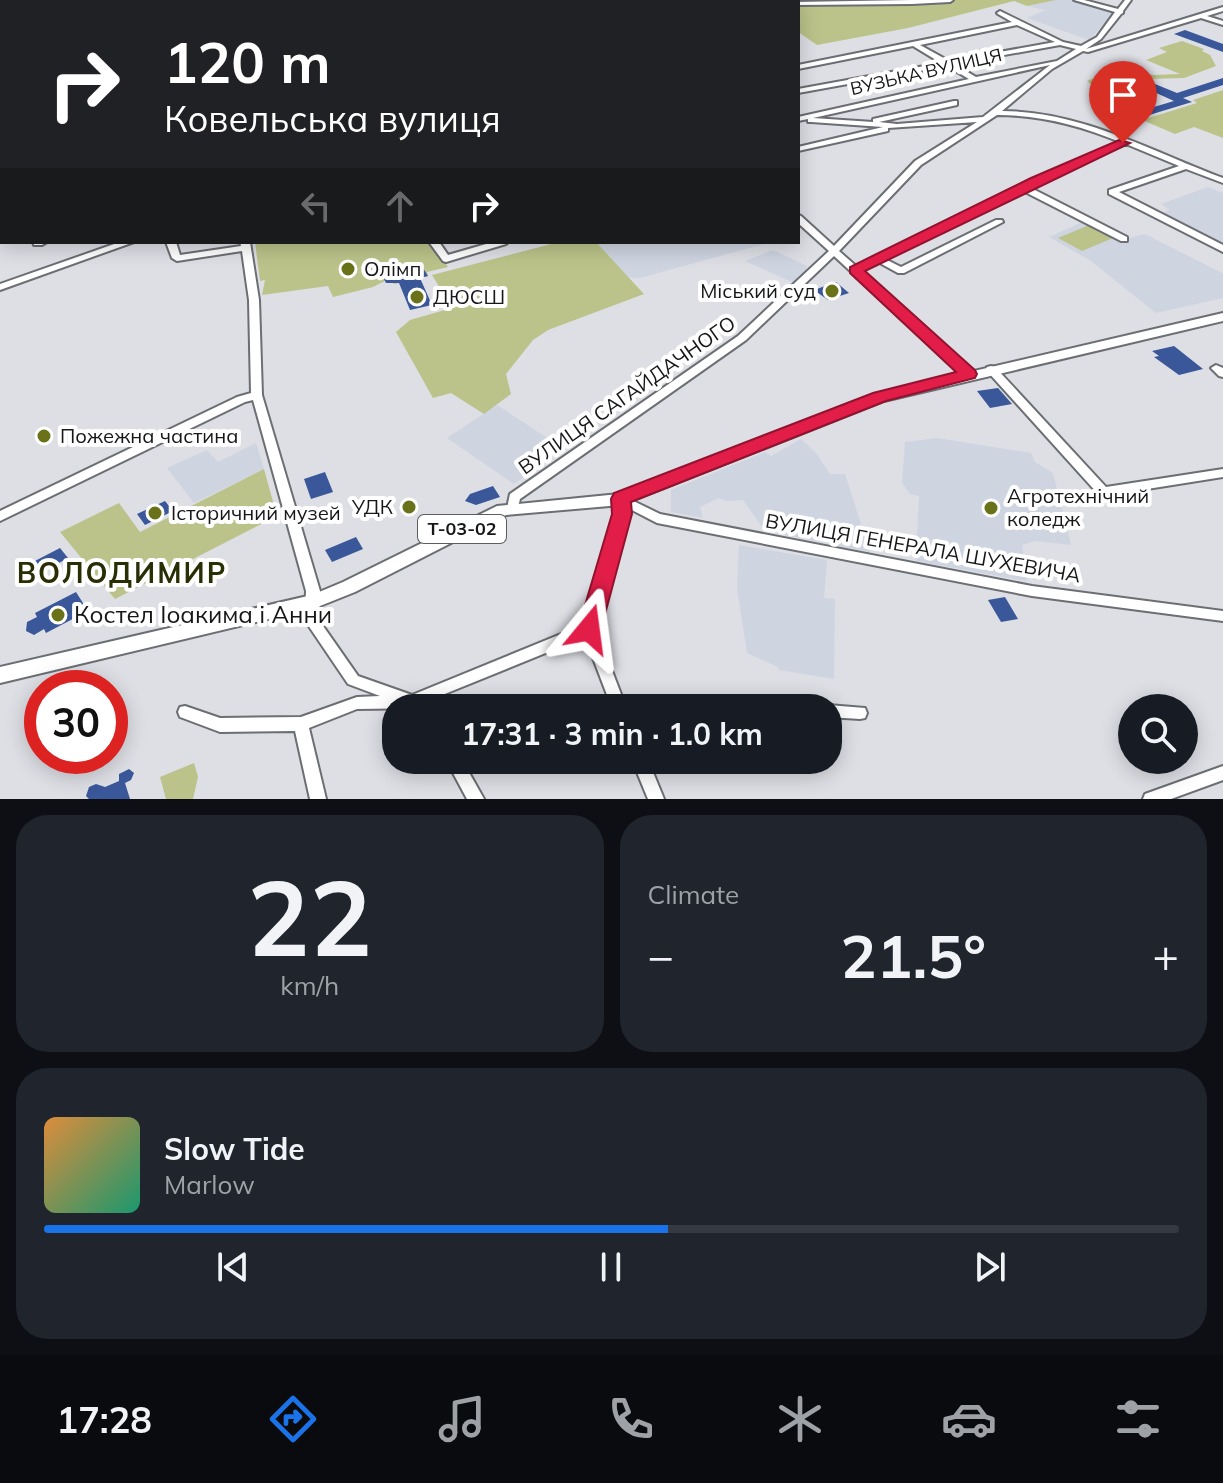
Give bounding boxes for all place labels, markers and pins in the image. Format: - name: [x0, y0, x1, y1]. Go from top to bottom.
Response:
- pin: [1089, 61, 1157, 143]
- place label: Олімп: [364, 256, 421, 281]
- marker: Олімп: [339, 260, 357, 278]
- place label: Міський суд: [700, 278, 816, 303]
- marker: Міський суд: [823, 282, 841, 300]
- place label: ДЮСШ: [433, 284, 505, 309]
- marker: ДЮСШ: [408, 288, 426, 306]
- place label: Пожежна частина: [60, 423, 238, 448]
- marker: Пожежна частина: [35, 427, 53, 445]
- place label: Агротехнічний коледж: [1007, 483, 1149, 531]
- place label: УДК: [351, 494, 393, 519]
- marker: УДК: [400, 498, 418, 516]
- marker: Агротехнічний коледж: [982, 499, 1000, 517]
- place label: Історичний музей: [171, 500, 341, 525]
- marker: Історичний музей: [146, 504, 164, 522]
- place label: Костел Іоакима і Анни: [74, 599, 332, 629]
- marker: Костел Іоакима і Анни: [49, 606, 67, 624]

